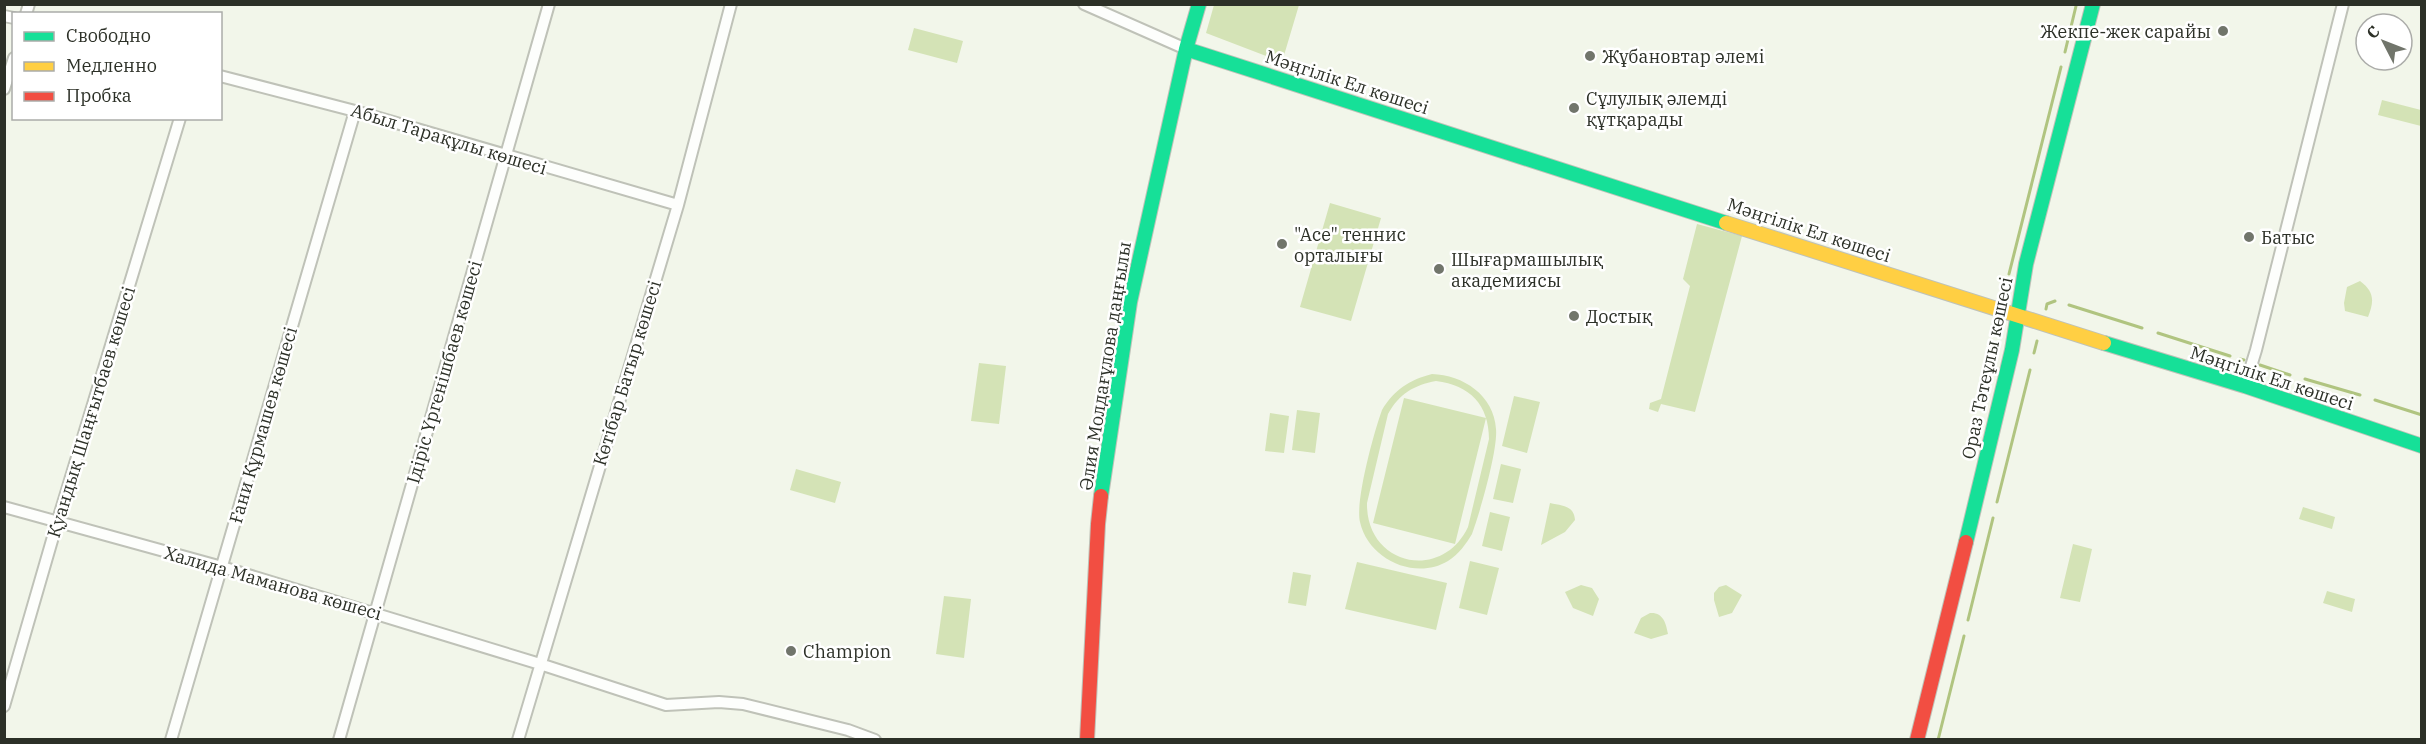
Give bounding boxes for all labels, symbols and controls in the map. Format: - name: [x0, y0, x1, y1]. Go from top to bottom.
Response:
- legend: [12, 12, 222, 120]
- north arrow: [2354, 12, 2414, 72]
- place label: Жекпе-жек сарайы: [2040, 20, 2211, 43]
- text: С: [2362, 21, 2384, 43]
- text: Свободно: [66, 24, 151, 47]
- marker: Жекпе-жек сарайы: [2216, 24, 2230, 38]
- street label: Мәңгілік Ел көшесі: [1262, 45, 1432, 119]
- place label: Жұбановтар әлемі: [1602, 45, 1765, 68]
- marker: Жұбановтар әлемі: [1583, 49, 1597, 63]
- text: Медленно: [66, 54, 157, 77]
- text: Пробка: [66, 84, 132, 107]
- place label: Сұлулық әлемді құтқарады: [1586, 87, 1728, 131]
- street label: Абыл Тарақұлы көшесі: [348, 98, 550, 180]
- marker: Сұлулық әлемді құтқарады: [1567, 101, 1581, 115]
- street label: Мәңгілік Ел көшесі: [1724, 193, 1894, 267]
- place label: "Ace" теннис орталығы: [1294, 223, 1406, 267]
- place label: Батыс: [2261, 226, 2315, 249]
- marker: Батыс: [2242, 230, 2256, 244]
- marker: "Ace" теннис орталығы: [1275, 237, 1289, 251]
- street label: Әлия Молдағұлова даңғылы: [1074, 240, 1136, 492]
- place label: Шығармашылық академиясы: [1451, 248, 1603, 292]
- street label: Ідіріс Үргенішбаев көшесі: [401, 258, 487, 486]
- marker: Шығармашылық академиясы: [1432, 262, 1446, 276]
- street label: Ораз Тәтеұлы көшесі: [1956, 274, 2018, 461]
- street label: Көтібар Батыр көшесі: [588, 277, 666, 469]
- street label: Қуандық Шаңғытбаев көшесі: [42, 283, 140, 540]
- place label: Достық: [1586, 305, 1653, 328]
- marker: Достық: [1567, 309, 1581, 323]
- street label: Ғани Құрмашев көшесі: [224, 324, 302, 526]
- street label: Мәңгілік Ел көшесі: [2187, 341, 2357, 415]
- street label: Халида Маманова көшесі: [162, 541, 385, 625]
- place label: Champion: [803, 640, 891, 663]
- marker: Champion: [784, 644, 798, 658]

